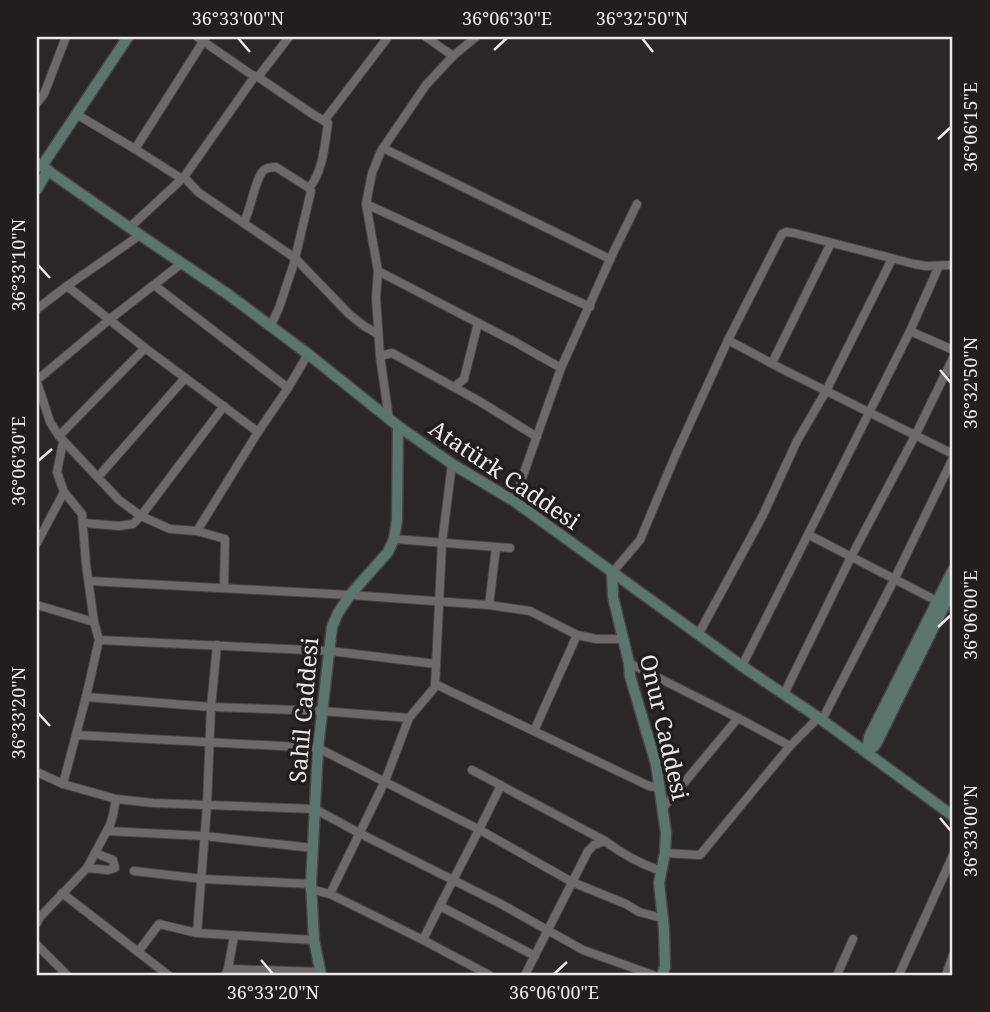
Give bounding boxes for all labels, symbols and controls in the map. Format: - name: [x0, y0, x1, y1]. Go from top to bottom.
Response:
- text: 36°33'00"N: [192, 6, 285, 30]
- text: 36°06'30"E: [462, 6, 552, 30]
- text: 36°32'50"N: [596, 6, 689, 30]
- text: 36°06'15"E: [958, 82, 982, 172]
- text: 36°33'10"N: [6, 218, 30, 311]
- text: 36°32'50"N: [958, 336, 982, 429]
- street label: Atatürk Caddesi: [423, 412, 587, 537]
- text: 36°06'30"E: [6, 416, 30, 506]
- text: 36°06'00"E: [958, 570, 982, 660]
- street label: Sahil Caddesi: [281, 635, 325, 784]
- street label: Onur Caddesi: [633, 651, 697, 804]
- text: 36°33'20"N: [6, 666, 30, 759]
- text: 36°33'00"N: [958, 784, 982, 877]
- text: 36°33'20"N: [227, 980, 320, 1004]
- text: 36°06'00"E: [509, 980, 599, 1004]

